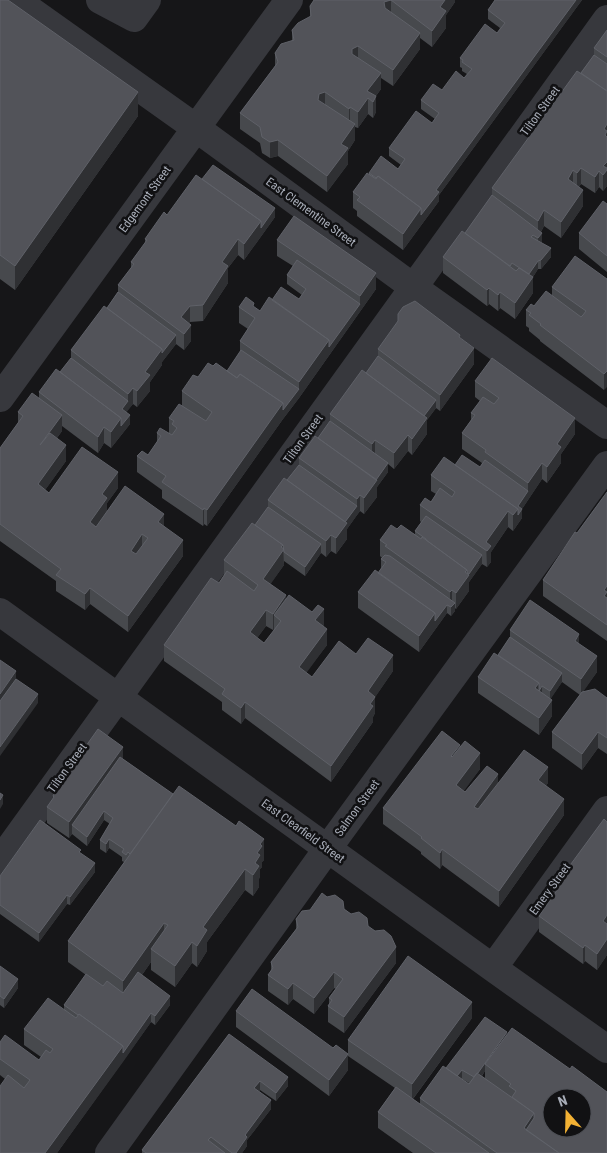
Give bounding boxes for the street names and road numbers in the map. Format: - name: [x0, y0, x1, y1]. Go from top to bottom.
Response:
- street label: Tilton Street: [517, 83, 563, 139]
- street label: Edgemont Street: [116, 163, 174, 235]
- street label: East Clementine Street: [263, 175, 359, 250]
- street label: Tilton Street: [280, 411, 326, 467]
- street label: Tilton Street: [44, 740, 90, 796]
- street label: Salmon Street: [332, 777, 382, 839]
- street label: East Clearfield Street: [259, 796, 348, 866]
- street label: Emery Street: [527, 860, 574, 917]

